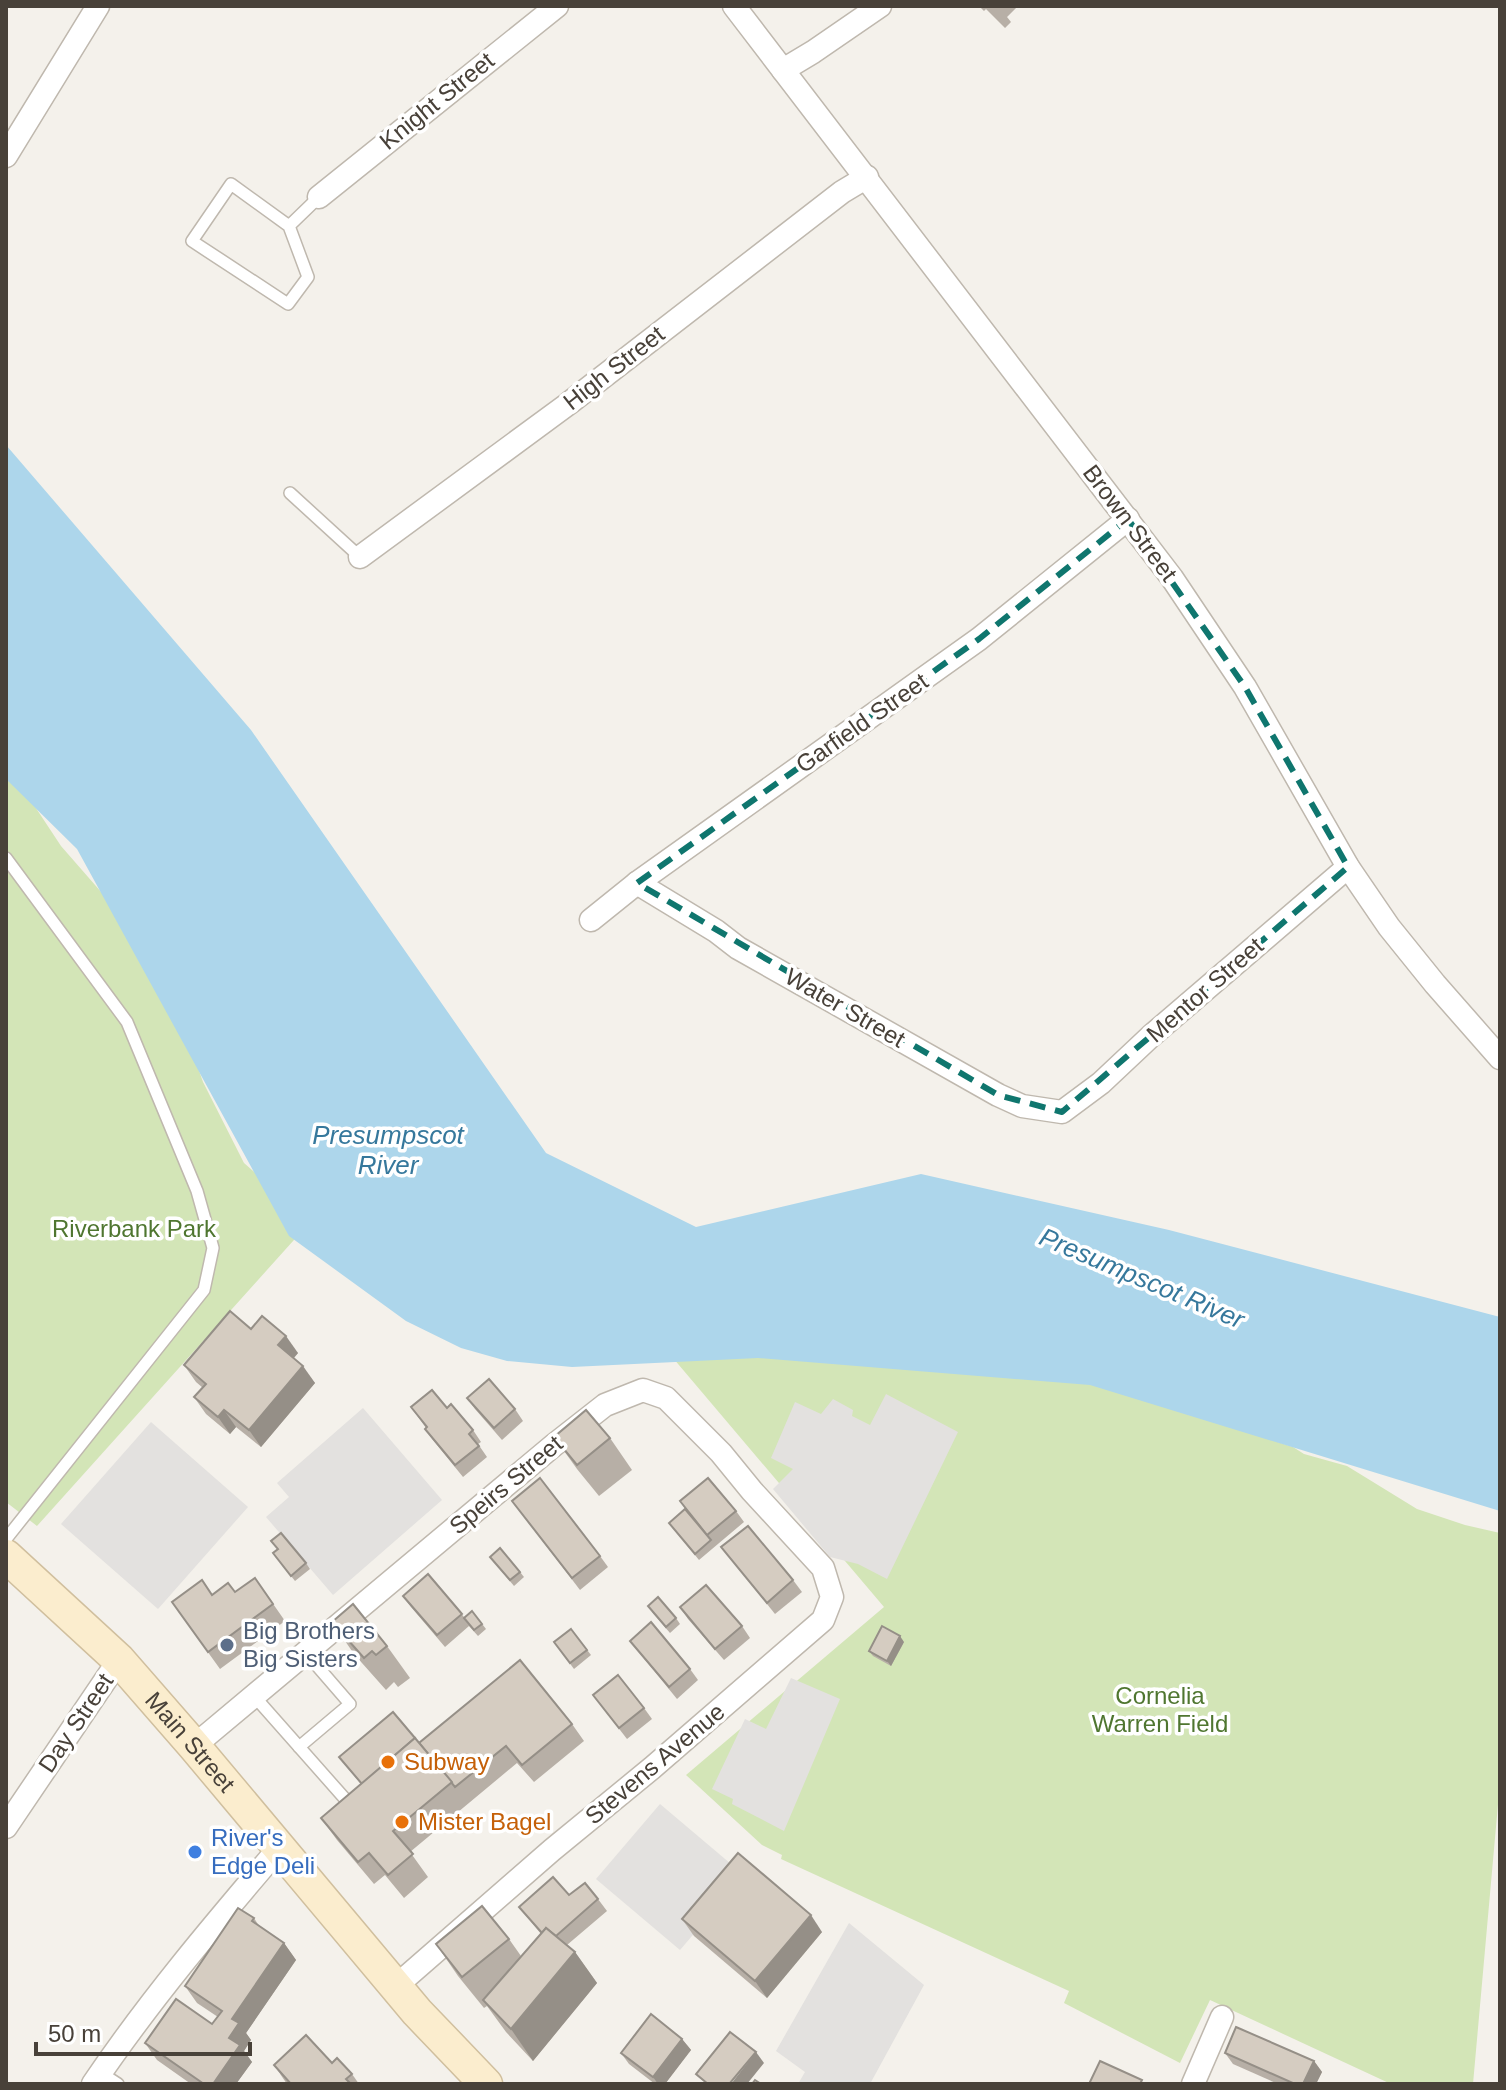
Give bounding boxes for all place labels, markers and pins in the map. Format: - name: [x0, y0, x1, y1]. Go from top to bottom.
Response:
- place label: Big Brothers Big Sisters: [243, 1617, 375, 1672]
- marker: Big Brothers Big Sisters: [218, 1636, 236, 1654]
- place label: Subway: [404, 1748, 489, 1775]
- marker: Subway: [379, 1753, 397, 1771]
- place label: Mister Bagel: [418, 1808, 551, 1835]
- marker: Mister Bagel: [393, 1813, 411, 1831]
- place label: River's Edge Deli: [211, 1824, 315, 1879]
- marker: River's Edge Deli: [186, 1843, 204, 1861]

